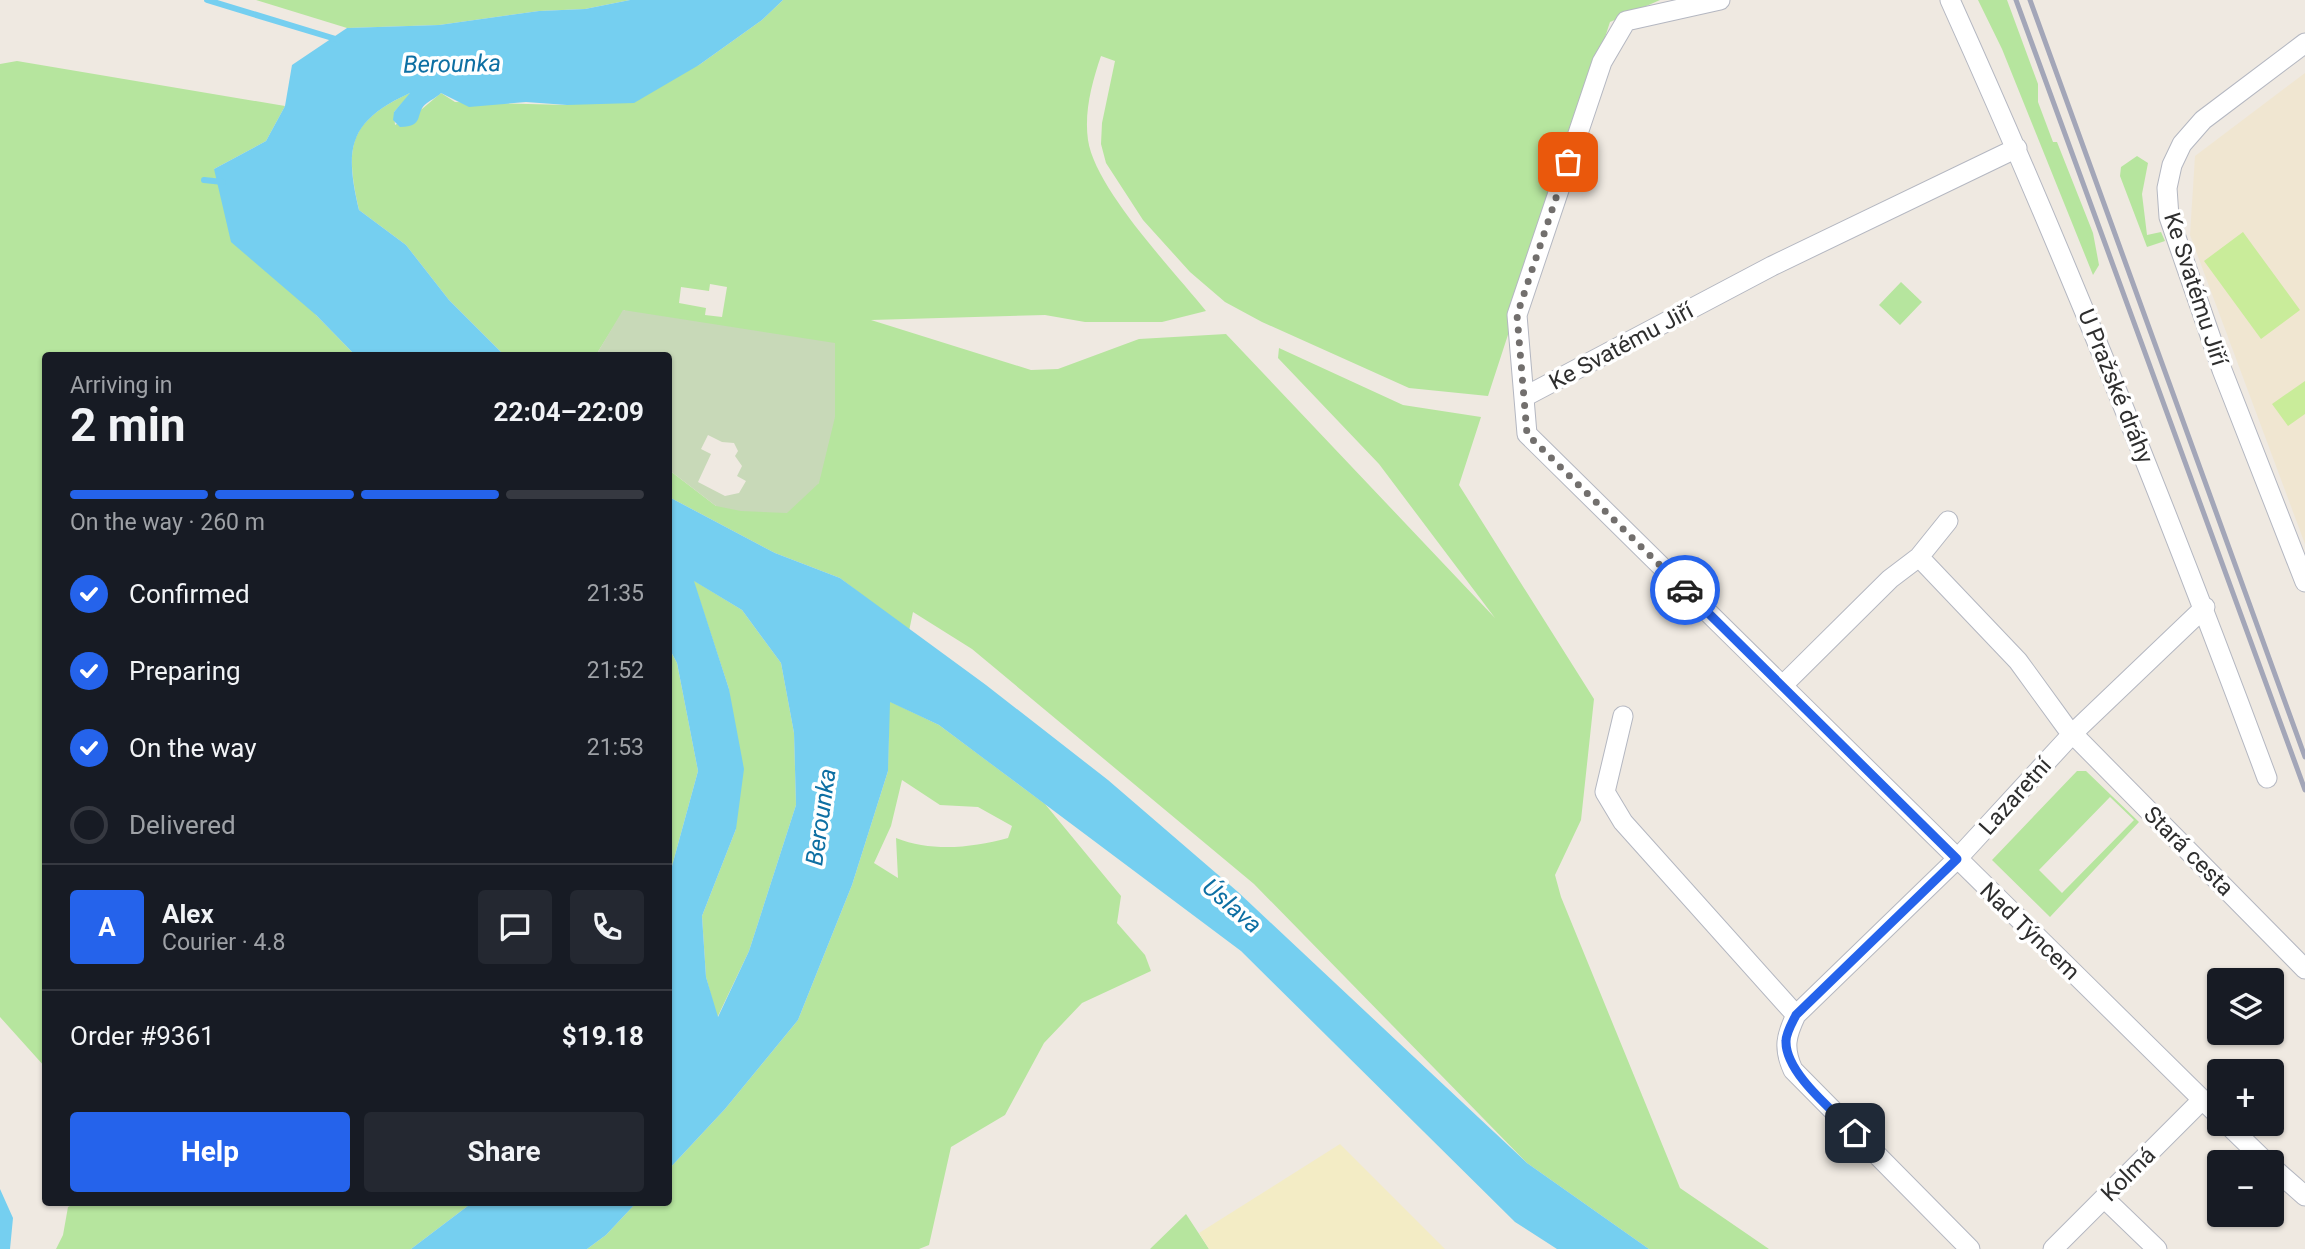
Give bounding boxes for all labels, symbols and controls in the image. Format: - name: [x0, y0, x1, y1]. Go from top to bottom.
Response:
- water label: Berounka: [403, 49, 501, 79]
- pin: [1538, 132, 1598, 192]
- icon: bag: [1549, 143, 1587, 181]
- street label: Ke Svatému Jiří: [2158, 209, 2233, 370]
- street label: Ke Svatému Jiří: [1545, 297, 1699, 396]
- street label: U Pražské dráhy: [2072, 305, 2159, 467]
- text: Arriving in: [70, 372, 173, 399]
- text: 22:04–22:09: [494, 397, 644, 427]
- text: 2 min: [70, 398, 186, 452]
- text: On the way · 260 m: [70, 509, 265, 536]
- courier: [1650, 555, 1720, 625]
- icon: car: [1666, 571, 1704, 609]
- icon: check: [70, 575, 108, 613]
- text: Confirmed: [129, 579, 250, 609]
- text: 21:35: [587, 580, 644, 607]
- icon: check: [70, 652, 108, 690]
- text: Preparing: [129, 656, 241, 686]
- text: 21:52: [587, 657, 644, 684]
- icon: check: [70, 729, 108, 767]
- text: On the way: [129, 733, 257, 763]
- text: 21:53: [587, 734, 644, 761]
- street label: Lazaretní: [1974, 751, 2058, 840]
- water label: Berounka: [800, 767, 842, 867]
- street label: Stará cesta: [2138, 801, 2239, 902]
- text: Delivered: [129, 810, 236, 840]
- water label: Úslava: [1197, 873, 1267, 939]
- street label: Nad Týncem: [1974, 877, 2085, 986]
- button: chat: [478, 890, 552, 964]
- button: phone: [570, 890, 644, 964]
- text: Alex: [162, 899, 214, 929]
- text: A: [98, 912, 116, 942]
- text: Courier · 4.8: [162, 929, 285, 956]
- map controls: [2207, 968, 2284, 1227]
- button: layers: [2207, 968, 2284, 1045]
- text: Order #9361: [70, 1021, 215, 1051]
- text: $19.18: [562, 1021, 644, 1051]
- button: +: [2207, 1059, 2284, 1136]
- pin: [1825, 1103, 1885, 1163]
- button: Help: [70, 1112, 350, 1192]
- button: Share: [364, 1112, 644, 1192]
- icon: home: [1836, 1114, 1874, 1152]
- street label: Kolmá: [2096, 1142, 2161, 1207]
- button: −: [2207, 1150, 2284, 1227]

